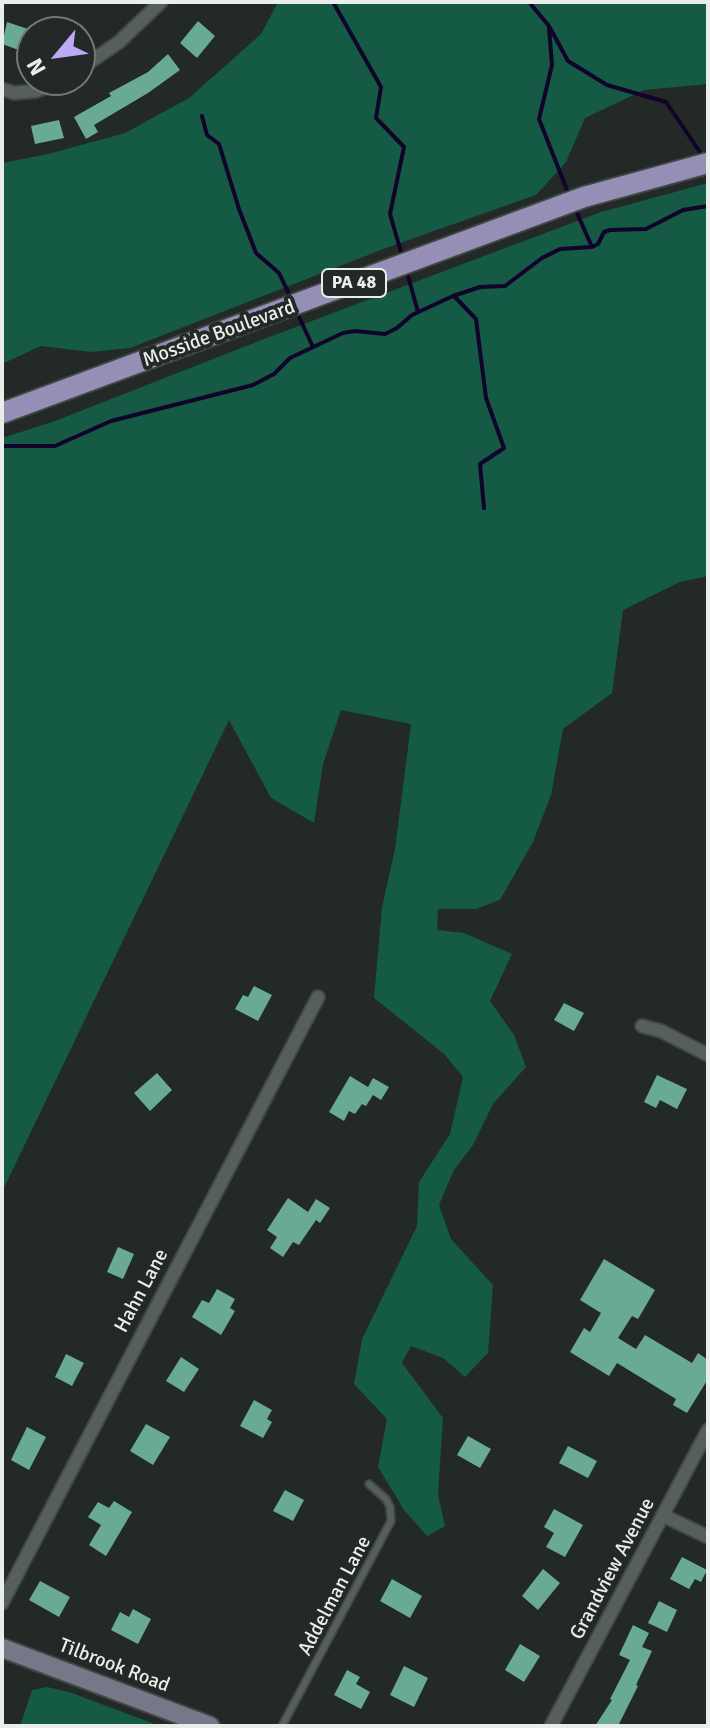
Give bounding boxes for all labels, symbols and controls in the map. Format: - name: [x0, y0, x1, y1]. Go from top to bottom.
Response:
- north arrow: [16, 16, 96, 96]
- text: N: [21, 54, 52, 80]
- road number: PA 48: [322, 269, 386, 297]
- street label: Mosside Boulevard: [140, 295, 298, 373]
- street label: Hahn Lane: [110, 1245, 174, 1337]
- street label: Grandview Avenue: [566, 1494, 660, 1644]
- street label: Addelman Lane: [293, 1532, 377, 1660]
- street label: Tilbrook Road: [55, 1634, 173, 1698]

